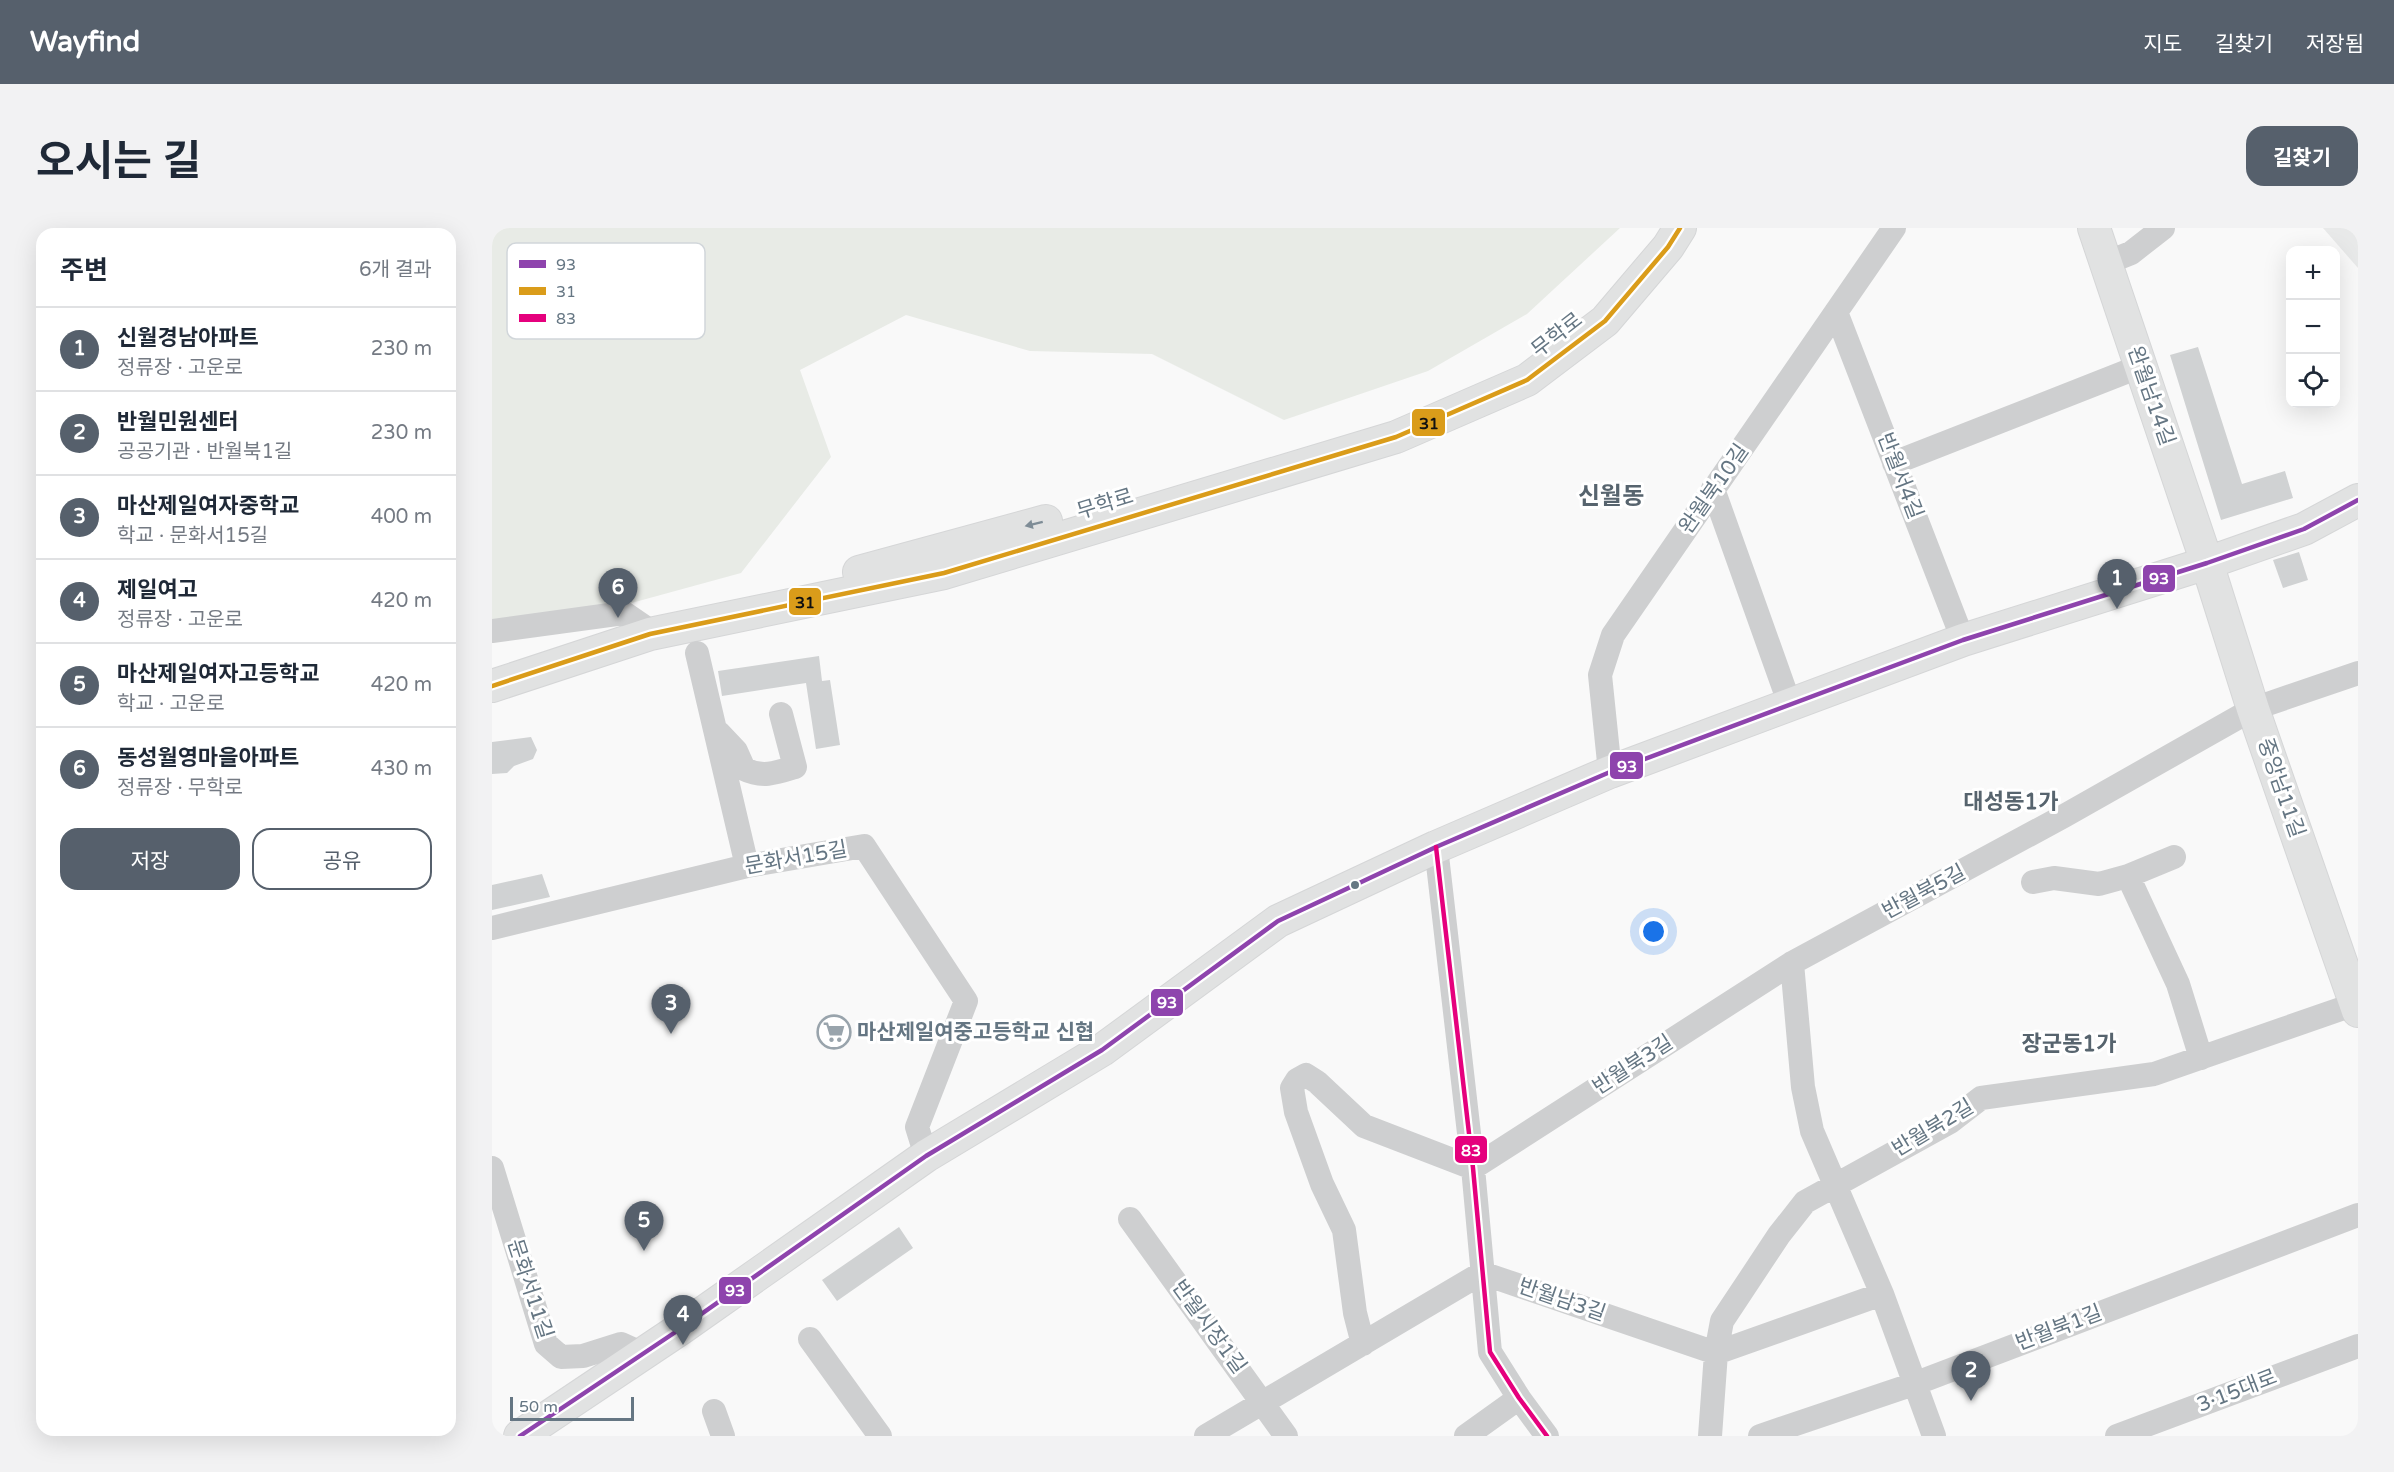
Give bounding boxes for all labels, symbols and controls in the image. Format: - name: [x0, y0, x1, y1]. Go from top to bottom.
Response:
- text: Wayfind: [30, 25, 140, 59]
- text: 지도: [2143, 32, 2182, 57]
- text: 길찾기: [2215, 32, 2273, 57]
- text: 저장됨: [2306, 32, 2364, 57]
- button: 길찾기: [2246, 126, 2358, 186]
- text: 오시는 길: [36, 136, 201, 187]
- legend: [507, 243, 705, 339]
- map controls: [2286, 246, 2340, 408]
- button: +: [2286, 246, 2340, 300]
- text: 주변: [60, 255, 108, 286]
- text: 93: [556, 255, 576, 275]
- text: 6개 결과: [359, 258, 432, 282]
- text: 31: [556, 282, 576, 302]
- button: −: [2286, 300, 2340, 354]
- street label: 무학로: [1526, 307, 1588, 363]
- text: 83: [556, 309, 576, 329]
- text: 신월경남아파트: [117, 325, 259, 351]
- text: 1: [73, 337, 86, 361]
- text: 230 m: [371, 337, 432, 361]
- street label: 완월남14길: [2122, 343, 2180, 449]
- button: locate: [2286, 354, 2340, 408]
- text: 정류장 · 고운로: [117, 356, 243, 380]
- line badge: 31: [1411, 408, 1446, 437]
- text: 반월민원센터: [117, 409, 238, 435]
- text: 31: [1419, 414, 1439, 434]
- text: 2: [73, 421, 86, 445]
- text: 230 m: [371, 421, 432, 445]
- street label: 반월서4길: [1872, 429, 1928, 523]
- street label: 완월북10길: [1674, 439, 1754, 539]
- text: 공공기관 · 반월북1길: [117, 440, 292, 464]
- district label: 신월동: [1578, 482, 1644, 511]
- street label: 무학로: [1074, 484, 1136, 524]
- text: 마산제일여자중학교: [117, 493, 299, 519]
- text: 3: [73, 505, 86, 529]
- text: 400 m: [371, 505, 432, 529]
- one-way arrow: [1024, 520, 1043, 530]
- text: 학교 · 문화서15길: [117, 524, 268, 548]
- pin: 1: [2098, 560, 2136, 609]
- line badge: 93: [2142, 564, 2176, 593]
- pin: 6: [598, 568, 638, 618]
- text: 93: [2149, 569, 2169, 589]
- text: 제일여고: [117, 577, 198, 603]
- line badge: 31: [788, 587, 822, 616]
- text: 4: [73, 589, 86, 613]
- text: 420 m: [371, 589, 432, 613]
- text: 31: [795, 593, 815, 613]
- text: 정류장 · 고운로: [117, 608, 243, 632]
- text: 마산제일여자고등학교: [117, 661, 319, 687]
- text: 5: [73, 673, 86, 697]
- text: 420 m: [371, 673, 432, 697]
- text: 학교 · 고운로: [117, 692, 225, 716]
- street label: 중앙남11길: [2252, 735, 2310, 841]
- text: 동성월영마을아파트: [117, 745, 299, 771]
- line badge: 93: [1609, 751, 1644, 780]
- text: 6: [73, 757, 86, 781]
- text: 430 m: [371, 757, 432, 781]
- text: 93: [1617, 757, 1637, 777]
- text: 정류장 · 무학로: [117, 776, 243, 800]
- district label: 대성동1가: [1964, 789, 2058, 815]
- button: 저장: [60, 828, 240, 890]
- button: 공유: [252, 828, 432, 890]
- street label: 문화서15길: [743, 837, 849, 879]
- street label: 반월북5길: [1878, 860, 1970, 924]
- unlabelled marker: [1349, 879, 1361, 891]
- your location: [1639, 917, 1668, 946]
- pin: 3: [652, 984, 690, 1034]
- line badge: 93: [1150, 988, 1184, 1017]
- text: 93: [1157, 993, 1177, 1013]
- supermarket icon: 마산제일여중고등학교 신협: [816, 1014, 852, 1050]
- place label: 마산제일여중고등학교 신협: [857, 1020, 1094, 1045]
- street label: 반월북3길: [1588, 1030, 1678, 1100]
- district label: 장군동1가: [2022, 1031, 2116, 1057]
- street label: 반월북2길: [1888, 1094, 1978, 1162]
- line badge: 83: [1454, 1135, 1488, 1164]
- text: 83: [1461, 1141, 1481, 1161]
- pin: 5: [624, 1202, 664, 1251]
- street label: 문화서11길: [502, 1236, 558, 1342]
- street label: 반월남3길: [1515, 1273, 1609, 1327]
- street label: 반월시장1길: [1167, 1275, 1251, 1379]
- line badge: 93: [718, 1276, 752, 1305]
- text: 93: [725, 1281, 745, 1301]
- pin: 4: [664, 1296, 702, 1345]
- street label: 반월북1길: [2012, 1300, 2106, 1356]
- pin: 2: [1952, 1352, 1990, 1401]
- street label: 3·15대로: [2193, 1364, 2281, 1418]
- scale bar: [510, 1394, 634, 1422]
- text: 50 m: [519, 1397, 558, 1417]

